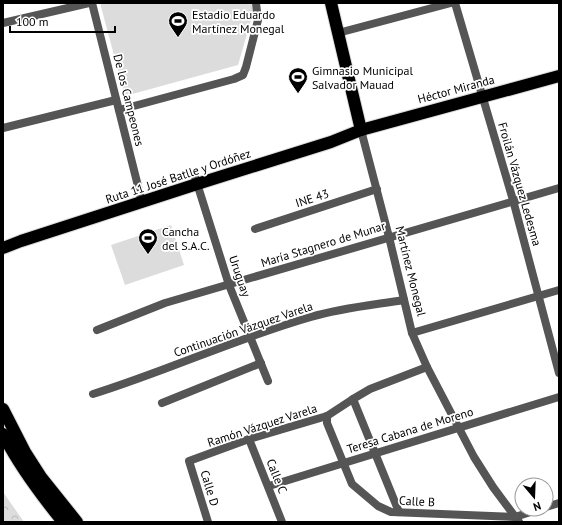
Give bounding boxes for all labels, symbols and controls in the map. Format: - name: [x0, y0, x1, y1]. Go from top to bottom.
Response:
- place label: Estadio Eduardo Martínez Monegal: [192, 7, 285, 36]
- scale bar: [10, 8, 115, 34]
- sports icon: Estadio Eduardo Martínez Monegal: [167, 10, 189, 38]
- text: 100 m: [16, 14, 49, 29]
- street label: De los Campeones: [110, 52, 148, 148]
- place label: Gimnasio Municipal Salvador Mauad: [312, 63, 414, 92]
- sports icon: Gimnasio Municipal Salvador Mauad: [287, 66, 309, 94]
- street label: Héctor Miranda: [416, 72, 496, 106]
- street label: Froilán Vázquez Ledesma: [495, 120, 545, 248]
- street label: Ruta 11 José Batlle y Ordóñez: [103, 145, 253, 207]
- street label: INE 43: [293, 186, 331, 210]
- street label: María Stagnero de Munar: [259, 218, 387, 270]
- place label: Cancha del S.A.C.: [162, 224, 210, 253]
- street label: Martínez Monegal: [393, 224, 430, 318]
- sports icon: Cancha del S.A.C.: [137, 227, 159, 255]
- street label: Uruguay: [226, 253, 254, 299]
- street label: Continuación Vázquez Varela: [171, 298, 315, 360]
- street label: Ramón Vázquez Varela: [205, 400, 319, 450]
- street label: Teresa Cabana de Moreno: [345, 404, 475, 456]
- street label: Calle C: [263, 457, 291, 496]
- street label: Calle D: [197, 468, 223, 508]
- north arrow: [514, 477, 554, 517]
- street label: Calle B: [399, 493, 435, 509]
- text: N: [532, 499, 543, 514]

